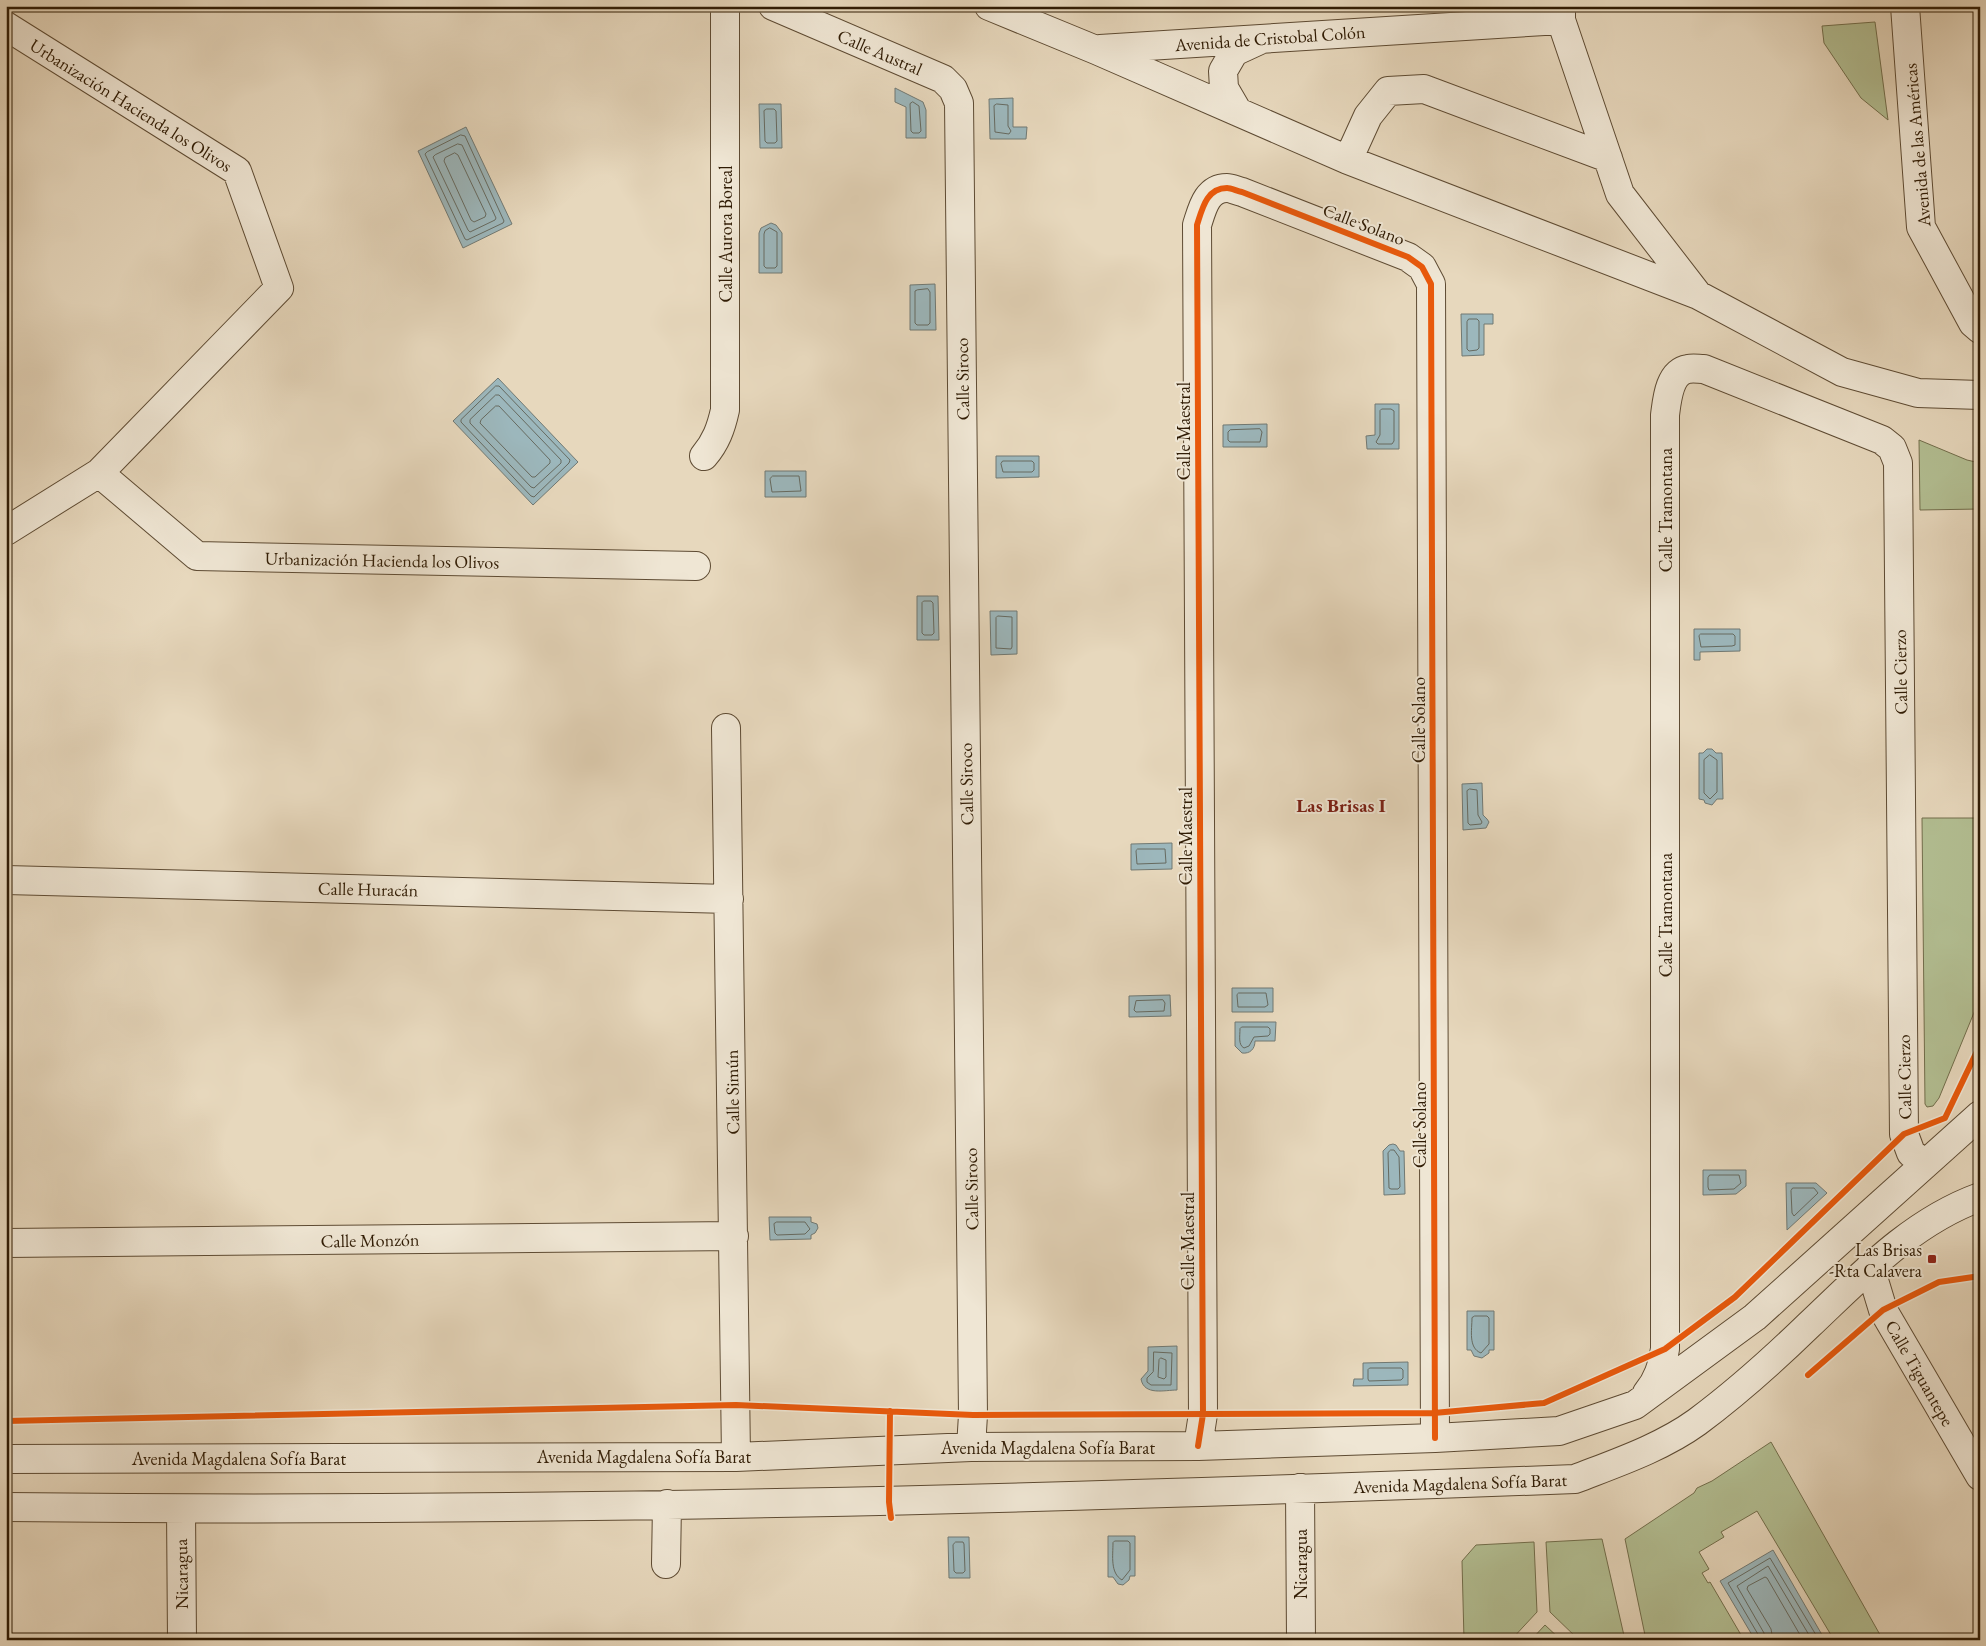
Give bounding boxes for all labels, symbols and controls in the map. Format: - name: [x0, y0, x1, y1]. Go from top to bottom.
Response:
- street label: Avenida de Cristobal Colón: [1173, 20, 1367, 56]
- street label: Calle Austral: [834, 24, 926, 80]
- street label: Urbanización Hacienda los Olivos: [26, 33, 237, 177]
- street label: Avenida de las Américas: [1898, 62, 1936, 229]
- street label: Calle Aurora Boreal: [714, 166, 737, 302]
- street label: Calle Solano: [1320, 198, 1408, 250]
- street label: Calle Siroco: [950, 337, 974, 421]
- street label: Calle Maestral: [1172, 382, 1195, 480]
- street label: Calle Tramontana: [1654, 447, 1677, 572]
- street label: Urbanización Hacienda los Olivos: [265, 546, 499, 574]
- street label: Calle Cierzo: [1888, 629, 1912, 715]
- street label: Calle Solano: [1407, 677, 1430, 763]
- street label: Calle Siroco: [954, 742, 978, 826]
- street label: Calle Maestral: [1174, 787, 1197, 885]
- district label: Las Brisas I: [1296, 793, 1386, 818]
- street label: Calle Tramontana: [1654, 852, 1677, 977]
- street label: Calle Huracán: [318, 877, 419, 901]
- street label: Calle Cierzo: [1892, 1034, 1916, 1120]
- street label: Calle Simún: [720, 1049, 744, 1135]
- street label: Calle Solano: [1408, 1082, 1431, 1168]
- street label: Calle Siroco: [959, 1147, 983, 1231]
- street label: Calle Maestral: [1176, 1192, 1199, 1290]
- street label: Calle Monzón: [320, 1228, 420, 1252]
- place label: Las Brisas -Rta Calavera: [1829, 1238, 1923, 1282]
- marker: Las Brisas -Rta Calavera: [1926, 1253, 1938, 1265]
- street label: Calle Tiguantepe: [1880, 1316, 1960, 1430]
- street label: Avenida Magdalena Sofía Barat: [940, 1436, 1155, 1459]
- street label: Avenida Magdalena Sofía Barat: [536, 1445, 751, 1468]
- street label: Avenida Magdalena Sofía Barat: [131, 1447, 346, 1470]
- street label: Avenida Magdalena Sofía Barat: [1352, 1468, 1568, 1498]
- street label: Nicaragua: [1289, 1528, 1312, 1599]
- street label: Nicaragua: [169, 1538, 193, 1610]

